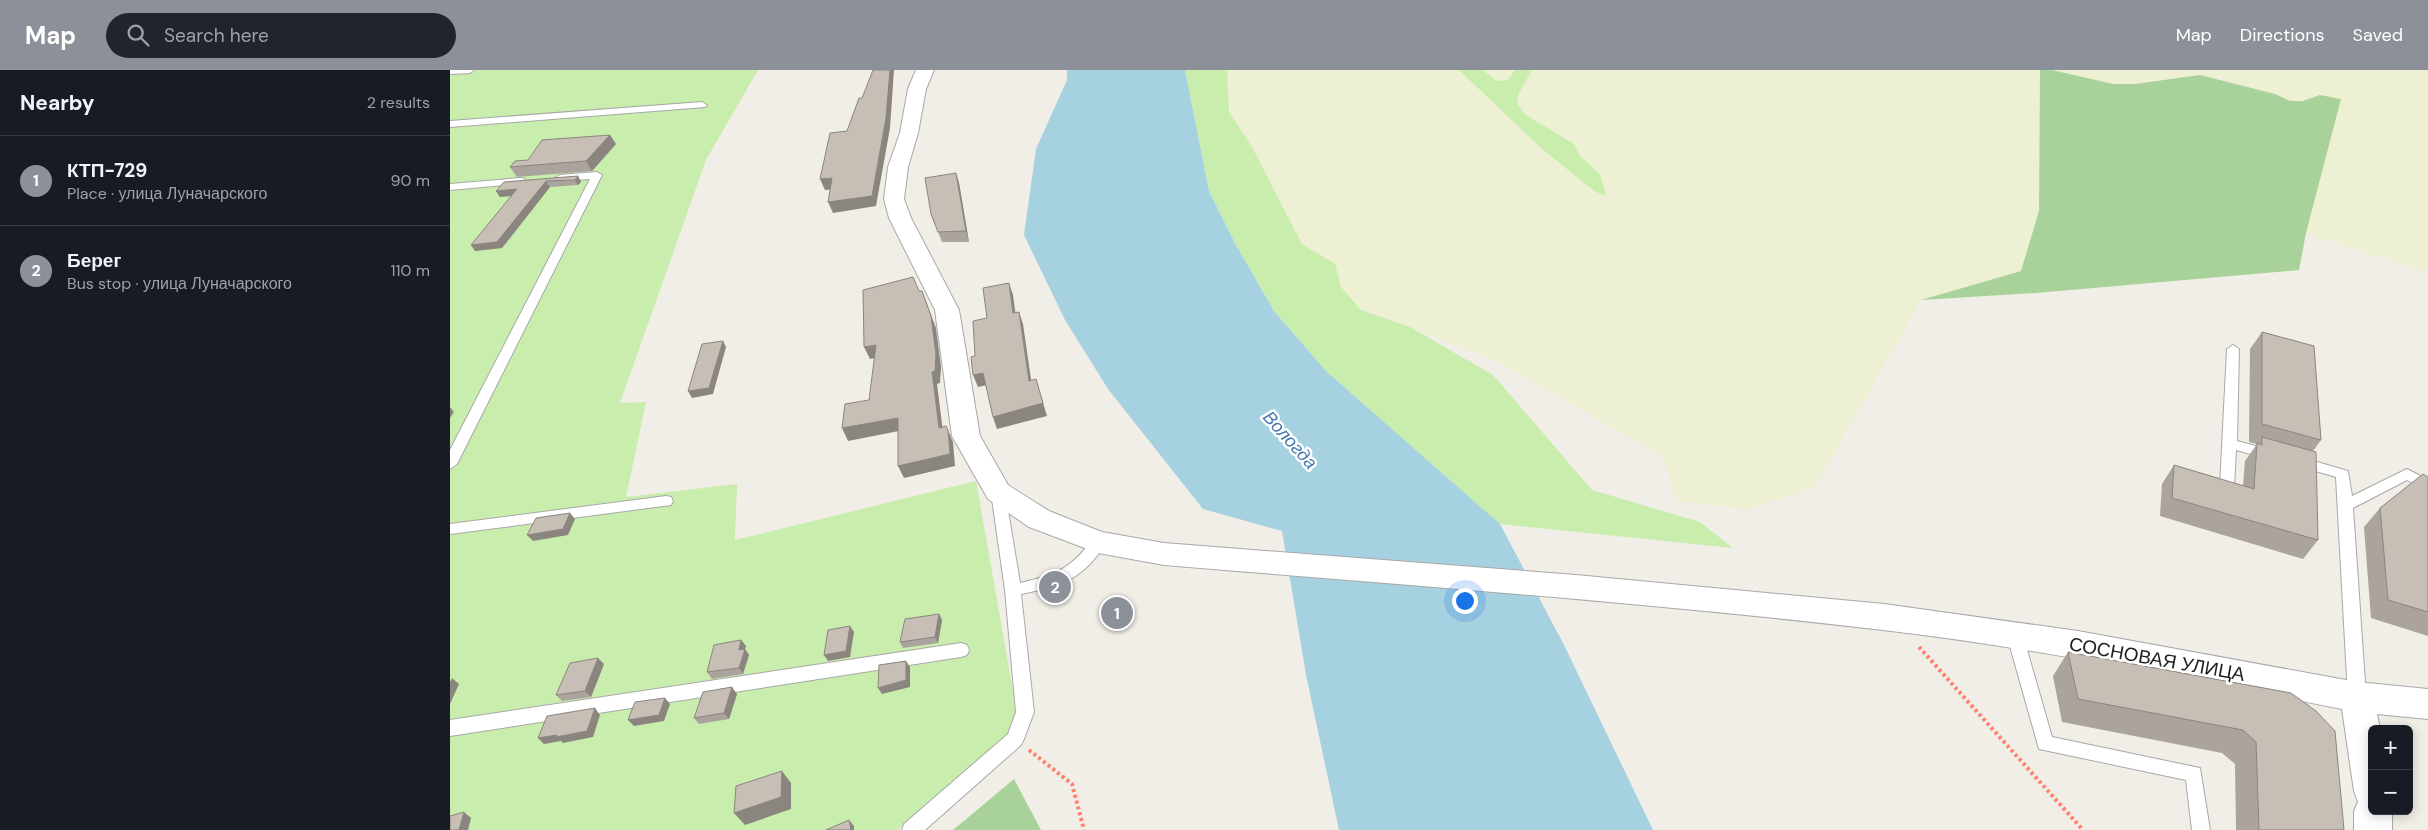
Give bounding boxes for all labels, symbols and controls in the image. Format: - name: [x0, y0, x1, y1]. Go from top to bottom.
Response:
- search box: [106, 13, 456, 58]
- text: Map: [25, 20, 76, 51]
- icon: search: [124, 21, 152, 49]
- text: Search here: [164, 23, 269, 48]
- text: Map: [2176, 23, 2212, 47]
- text: Directions: [2240, 23, 2325, 47]
- text: Saved: [2353, 23, 2403, 47]
- text: Nearby: [20, 89, 94, 117]
- text: 2 results: [367, 92, 430, 113]
- text: КТП-729: [67, 158, 147, 183]
- text: 1: [33, 170, 39, 191]
- text: 90 m: [390, 170, 430, 191]
- text: Place · улица Луначарского: [67, 183, 267, 204]
- text: Берег: [67, 248, 121, 273]
- text: 2: [31, 260, 41, 281]
- text: 110 m: [391, 260, 430, 281]
- text: Bus stop · улица Луначарского: [67, 273, 292, 294]
- water label: Вологда: [1258, 406, 1322, 474]
- pin: 2: [1039, 568, 1071, 606]
- your location: [1452, 588, 1478, 614]
- pin: 1: [1101, 594, 1133, 632]
- street label: СОСНОВАЯ УЛИЦА: [2067, 631, 2247, 687]
- map controls: [2368, 725, 2413, 815]
- button: +: [2368, 725, 2413, 770]
- button: −: [2368, 770, 2413, 815]

